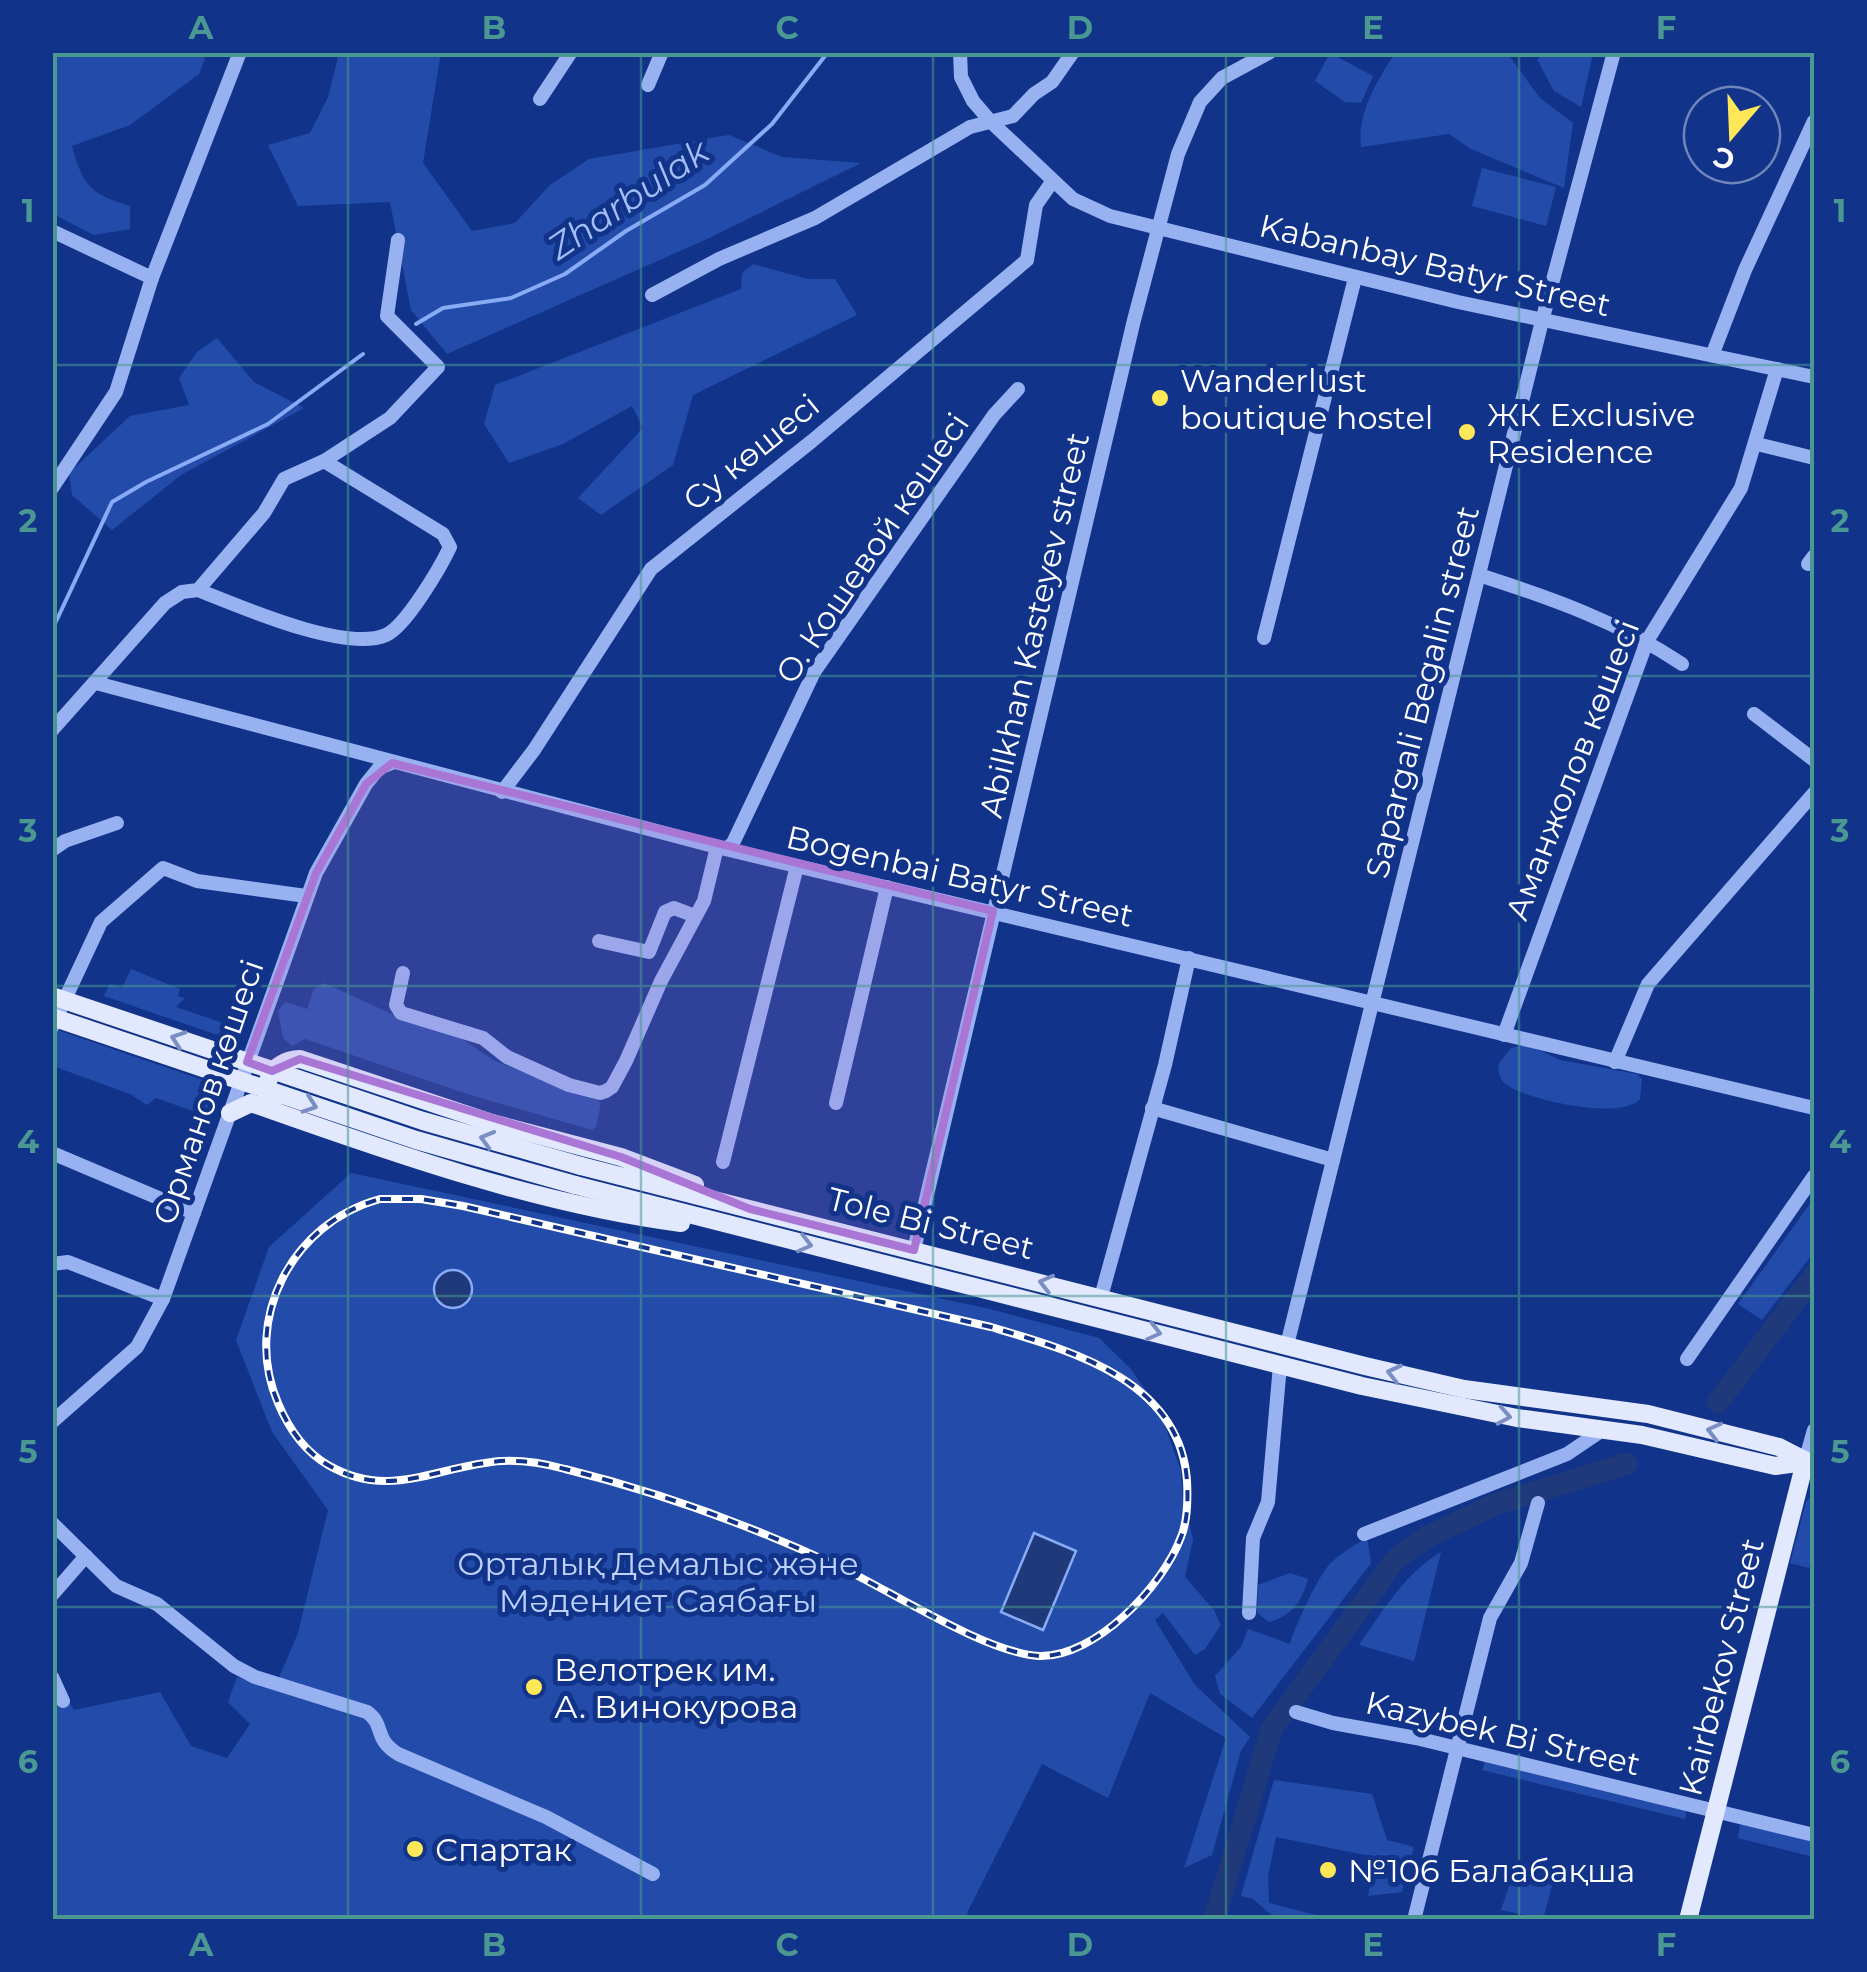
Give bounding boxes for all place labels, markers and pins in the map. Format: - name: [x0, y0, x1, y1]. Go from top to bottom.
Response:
- place label: Wanderlust boutique hostel: [1180, 361, 1433, 437]
- marker: Wanderlust boutique hostel: [1149, 387, 1171, 409]
- place label: ЖК Exclusive Residence: [1487, 395, 1695, 471]
- marker: ЖК Exclusive Residence: [1456, 421, 1478, 443]
- place label: Велотрек им. А. Винокурова: [554, 1650, 798, 1726]
- marker: Велотрек им. А. Винокурова: [523, 1676, 545, 1698]
- place label: Спартак: [435, 1830, 572, 1869]
- marker: Спартак: [404, 1838, 426, 1860]
- place label: №106 Балабақша: [1348, 1851, 1635, 1890]
- marker: №106 Балабақша: [1317, 1859, 1339, 1881]

